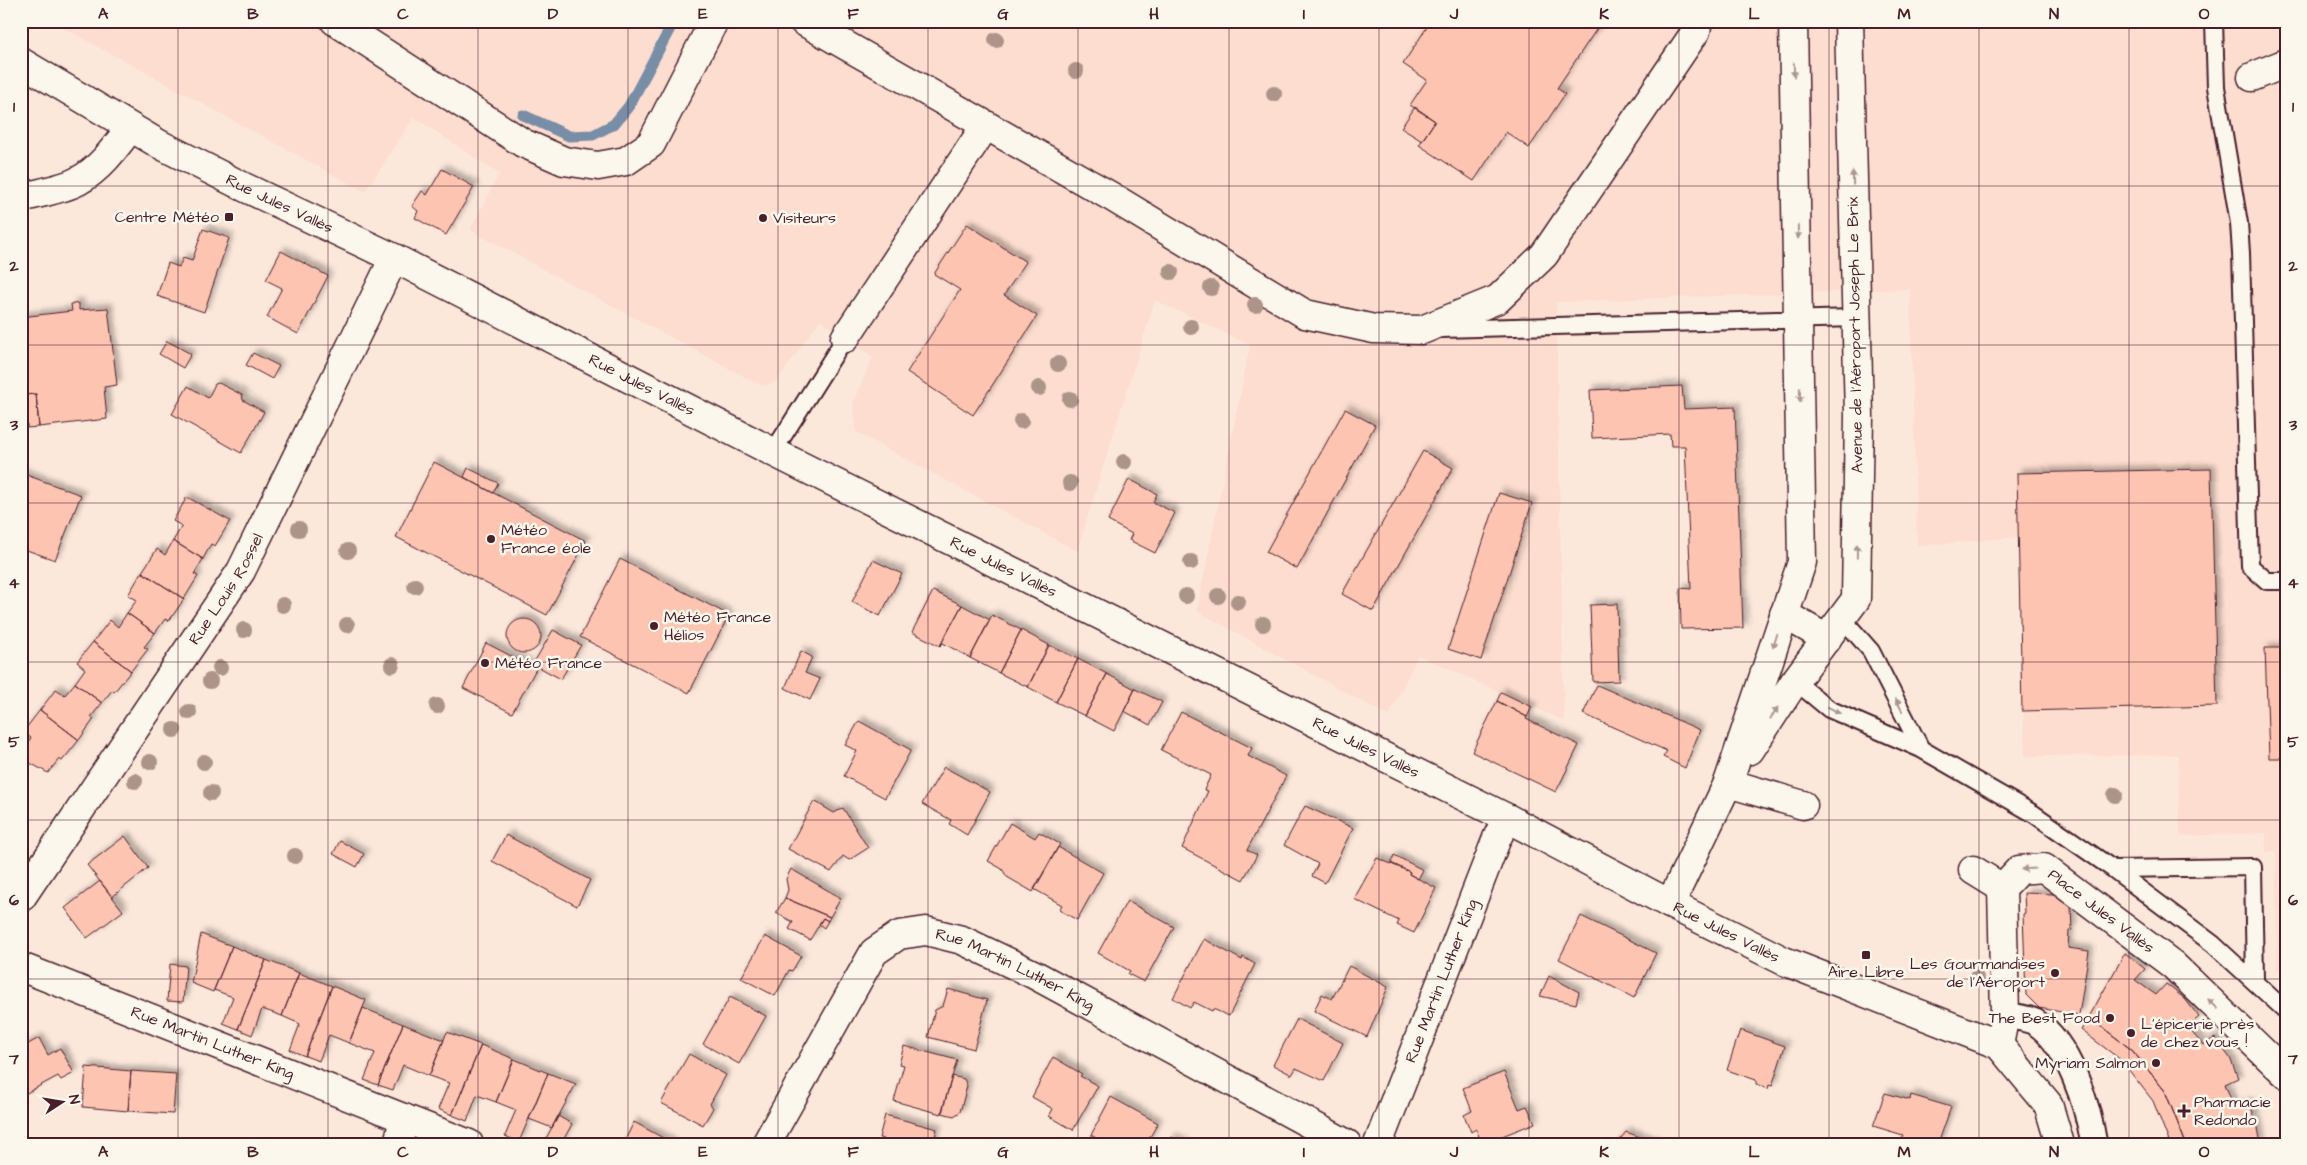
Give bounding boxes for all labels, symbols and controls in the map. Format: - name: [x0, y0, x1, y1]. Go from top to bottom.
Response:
- text: A: [98, 3, 109, 25]
- text: B: [247, 3, 259, 25]
- text: C: [397, 3, 409, 25]
- text: D: [548, 3, 559, 25]
- text: E: [698, 3, 708, 25]
- text: F: [847, 3, 859, 25]
- text: G: [997, 3, 1009, 25]
- text: H: [1149, 3, 1159, 25]
- text: I: [1303, 3, 1305, 25]
- text: J: [1449, 3, 1459, 25]
- text: K: [1599, 3, 1609, 25]
- text: L: [1748, 3, 1760, 25]
- text: M: [1897, 3, 1911, 25]
- text: N: [2049, 3, 2059, 25]
- text: O: [2199, 3, 2210, 25]
- one-way arrow: [1790, 62, 1798, 78]
- text: 1: [13, 96, 16, 118]
- text: 1: [2292, 96, 2295, 118]
- street label: Rue Jules Vallès: [222, 169, 337, 239]
- one-way arrow: [1849, 170, 1857, 186]
- street label: Avenue de l'Aéroport Joseph Le Brix: [1842, 196, 1868, 474]
- place label: Centre Météo: [115, 206, 219, 228]
- place label: Visiteurs: [773, 207, 836, 229]
- marker: Centre Météo: [223, 211, 235, 223]
- marker: Visiteurs: [757, 212, 769, 224]
- one-way arrow: [1794, 225, 1802, 241]
- text: 2: [8, 255, 19, 277]
- text: 2: [2287, 255, 2298, 277]
- street label: Rue Jules Vallès: [585, 348, 699, 421]
- one-way arrow: [1796, 387, 1804, 403]
- text: 3: [9, 414, 19, 436]
- text: 3: [2288, 414, 2298, 436]
- place label: Météo France éole: [501, 519, 591, 559]
- street label: Rue Louis Rossel: [183, 530, 269, 649]
- street label: Rue Jules Vallès: [946, 531, 1061, 603]
- marker: Météo France éole: [485, 533, 497, 545]
- one-way arrow: [1853, 542, 1861, 558]
- text: 4: [9, 572, 20, 594]
- text: 4: [2288, 572, 2299, 594]
- place label: Météo France Hélios: [664, 606, 772, 646]
- marker: Météo France Hélios: [648, 620, 660, 632]
- one-way arrow: [1771, 634, 1779, 649]
- place label: Météo France: [495, 652, 603, 674]
- marker: Météo France: [479, 657, 491, 669]
- one-way arrow: [1895, 698, 1903, 712]
- one-way arrow: [1769, 706, 1779, 719]
- one-way arrow: [1826, 706, 1841, 714]
- street label: Rue Jules Vallès: [1309, 712, 1423, 784]
- text: 5: [8, 731, 20, 753]
- text: 5: [2287, 731, 2299, 753]
- street label: Place Jules Vallès: [2043, 864, 2159, 958]
- one-way arrow: [2020, 866, 2036, 874]
- text: 6: [9, 889, 19, 911]
- text: 6: [2288, 889, 2298, 911]
- street label: Rue Martin Luther King: [1400, 896, 1484, 1066]
- street label: Rue Jules Vallès: [1669, 896, 1783, 968]
- street label: Rue Martin Luther King: [933, 923, 1098, 1017]
- marker: Aire Libre: [1860, 949, 1872, 961]
- place label: Les Gourmandises de l'Aéroport: [1910, 953, 2046, 993]
- place label: Aire Libre: [1828, 961, 1905, 983]
- marker: Les Gourmandises de l'Aéroport: [2049, 967, 2061, 979]
- one-way arrow: [2207, 998, 2219, 1010]
- street label: Rue Martin Luther King: [128, 1001, 298, 1086]
- place label: The Best Food: [1989, 1007, 2100, 1029]
- marker: The Best Food: [2104, 1012, 2116, 1024]
- place label: L'épicerie près de chez vous !: [2141, 1013, 2254, 1053]
- marker: L'épicerie près de chez vous !: [2125, 1027, 2137, 1039]
- text: 7: [8, 1048, 19, 1070]
- text: 7: [2287, 1048, 2298, 1070]
- place label: Myriam Salmon: [2035, 1052, 2146, 1075]
- marker: Myriam Salmon: [2150, 1057, 2162, 1069]
- north arrow: [38, 1078, 88, 1128]
- place label: Pharmacie Redondo: [2194, 1091, 2271, 1131]
- text: N: [63, 1093, 84, 1106]
- marker: Pharmacie Redondo: [2178, 1105, 2190, 1117]
- text: A: [98, 1141, 109, 1163]
- text: B: [247, 1141, 259, 1163]
- text: C: [397, 1141, 409, 1163]
- text: D: [548, 1141, 559, 1163]
- text: E: [698, 1141, 708, 1163]
- text: F: [847, 1141, 859, 1163]
- text: G: [997, 1141, 1009, 1163]
- text: H: [1149, 1141, 1159, 1163]
- text: I: [1303, 1141, 1305, 1163]
- text: J: [1449, 1141, 1459, 1163]
- text: K: [1599, 1141, 1609, 1163]
- text: L: [1748, 1141, 1760, 1163]
- text: M: [1897, 1141, 1911, 1163]
- text: N: [2049, 1141, 2059, 1163]
- text: O: [2199, 1141, 2210, 1163]

